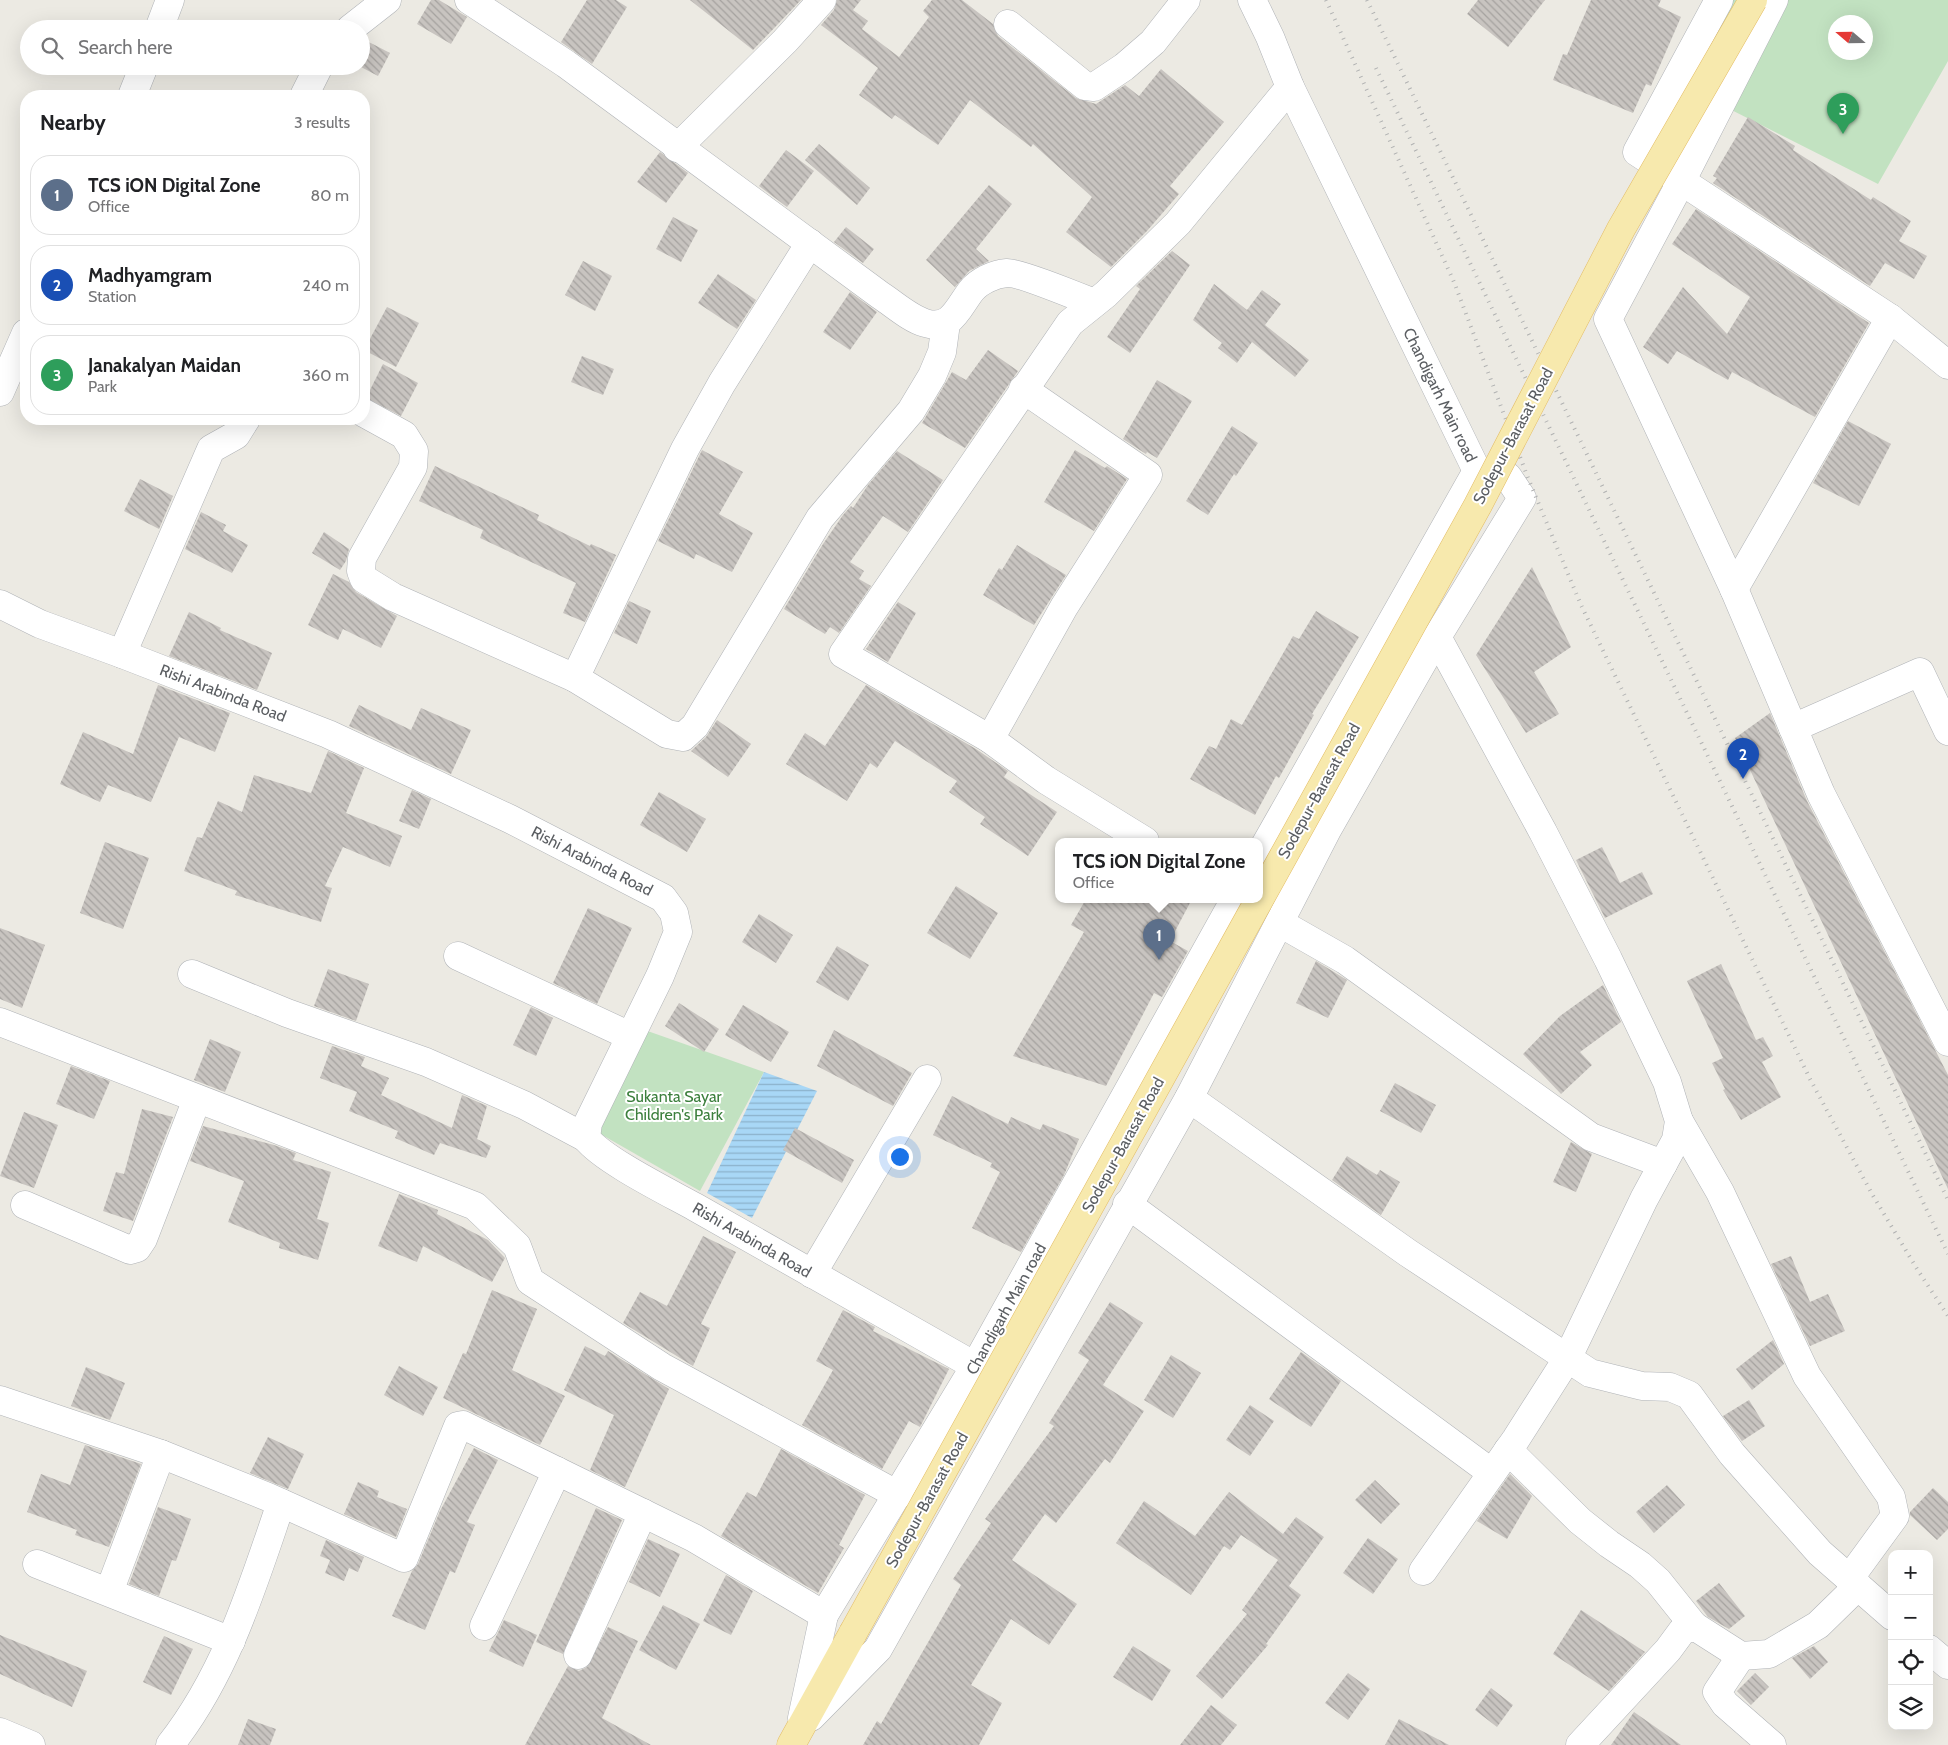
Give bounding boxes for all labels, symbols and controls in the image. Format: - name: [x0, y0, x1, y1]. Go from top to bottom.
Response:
- north arrow: [1828, 15, 1873, 60]
- search box: [20, 20, 370, 75]
- icon: search: [38, 34, 66, 62]
- text: Search here: [78, 36, 172, 59]
- pin: 3: [1827, 93, 1859, 134]
- text: Nearby: [40, 110, 106, 135]
- text: 3 results: [294, 113, 350, 132]
- text: TCS iON Digital Zone: [88, 174, 261, 197]
- text: 1: [54, 186, 60, 205]
- text: 80 m: [311, 186, 349, 205]
- text: Office: [88, 197, 130, 216]
- text: Madhyamgram: [88, 264, 212, 287]
- text: 2: [53, 276, 61, 295]
- text: 240 m: [303, 276, 349, 295]
- text: Station: [88, 287, 137, 306]
- street label: Chandigarh Main road: [1399, 325, 1481, 465]
- text: Janakalyan Maidan: [88, 354, 241, 377]
- street label: Sodepur-Barasat Road: [1469, 365, 1557, 507]
- text: 3: [53, 366, 61, 385]
- text: 360 m: [302, 366, 349, 385]
- text: Park: [88, 377, 117, 396]
- street label: Rishi Arabinda Road: [157, 660, 289, 726]
- street label: Sodepur-Barasat Road: [1274, 720, 1364, 862]
- pin: 2: [1727, 738, 1759, 779]
- street label: Rishi Arabinda Road: [528, 822, 656, 900]
- popup: [1055, 838, 1263, 903]
- text: TCS iON Digital Zone: [1073, 850, 1245, 873]
- text: Office: [1073, 873, 1114, 892]
- pin: 1: [1143, 919, 1175, 960]
- street label: Sodepur-Barasat Road: [1078, 1074, 1168, 1216]
- park label: Sukanta Sayar Children's Park: [625, 1087, 724, 1124]
- your location: [887, 1144, 913, 1170]
- street label: Rishi Arabinda Road: [689, 1198, 815, 1282]
- street label: Chandigarh Main road: [962, 1240, 1050, 1378]
- street label: Sodepur-Barasat Road: [882, 1429, 972, 1571]
- map controls: [1888, 1550, 1933, 1730]
- button: +: [1888, 1550, 1933, 1595]
- button: −: [1888, 1595, 1933, 1640]
- button: locate: [1888, 1640, 1933, 1685]
- button: layers: [1888, 1685, 1933, 1730]

